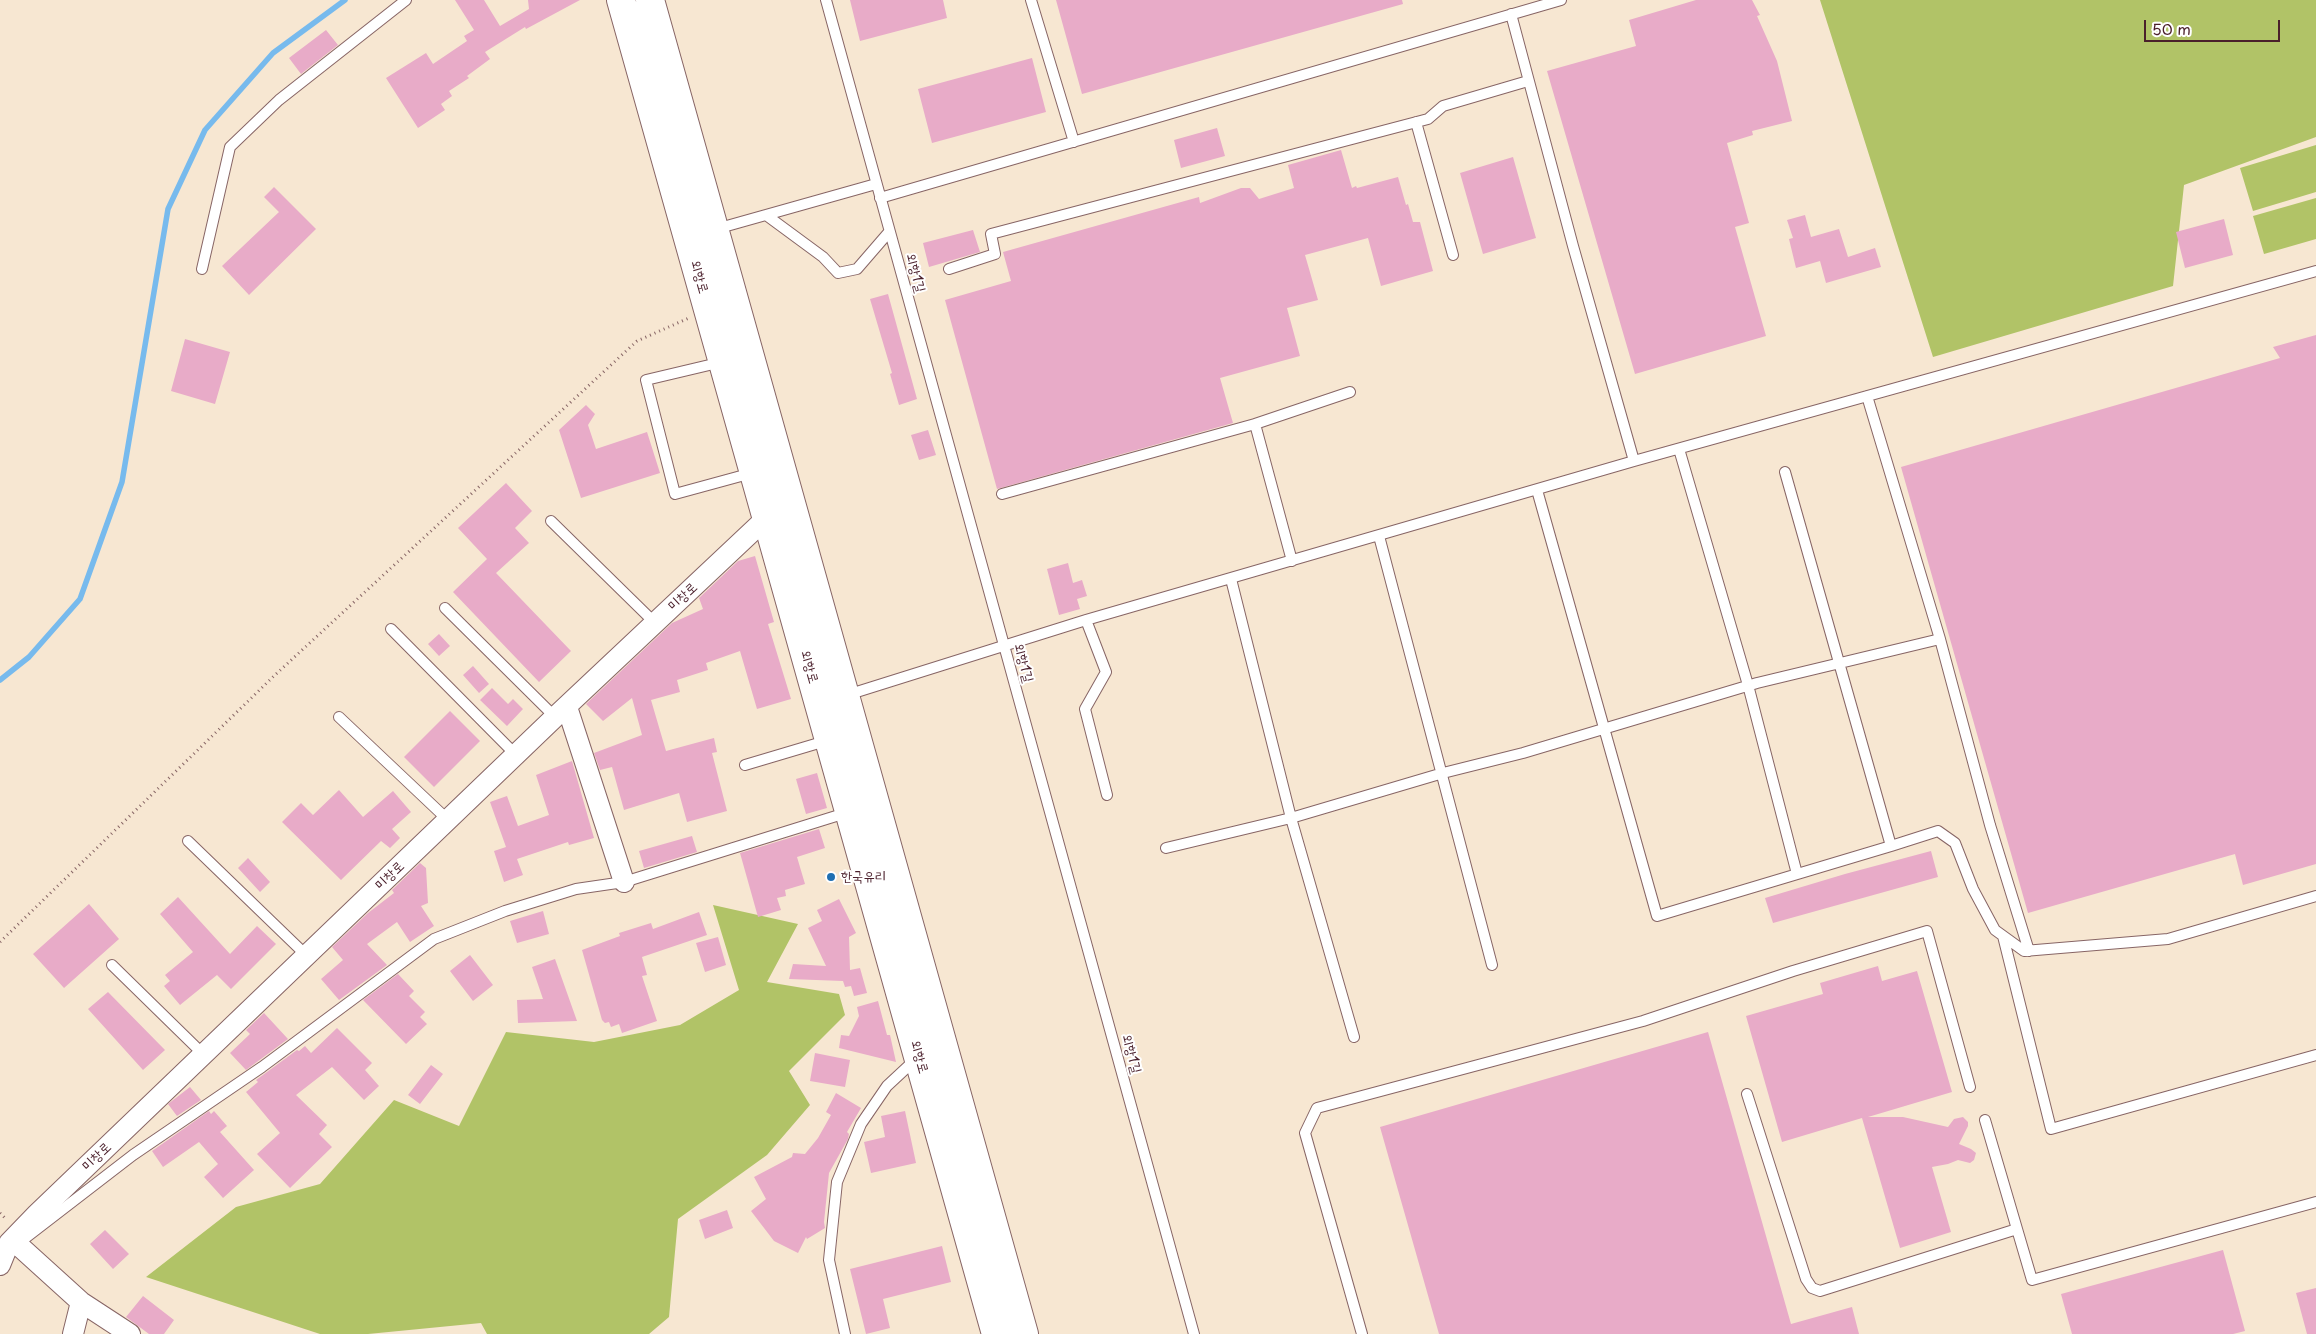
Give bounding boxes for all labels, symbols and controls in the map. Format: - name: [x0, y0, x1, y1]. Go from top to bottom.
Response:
- scale bar: [2146, 10, 2282, 42]
- text: 50 m: [2152, 17, 2191, 40]
- street label: 외항1길: [902, 251, 928, 295]
- street label: 외항로: [686, 258, 712, 296]
- street label: 미창로: [665, 579, 701, 615]
- street label: 외항1길: [1010, 641, 1036, 685]
- street label: 외항로: [796, 648, 822, 686]
- street label: 미창로: [372, 858, 408, 894]
- place label: 한국유리: [841, 869, 886, 885]
- marker: 한국유리: [825, 871, 837, 883]
- street label: 외항1길: [1118, 1032, 1144, 1076]
- street label: 외항로: [906, 1038, 932, 1076]
- street label: 미창로: [79, 1139, 115, 1175]

